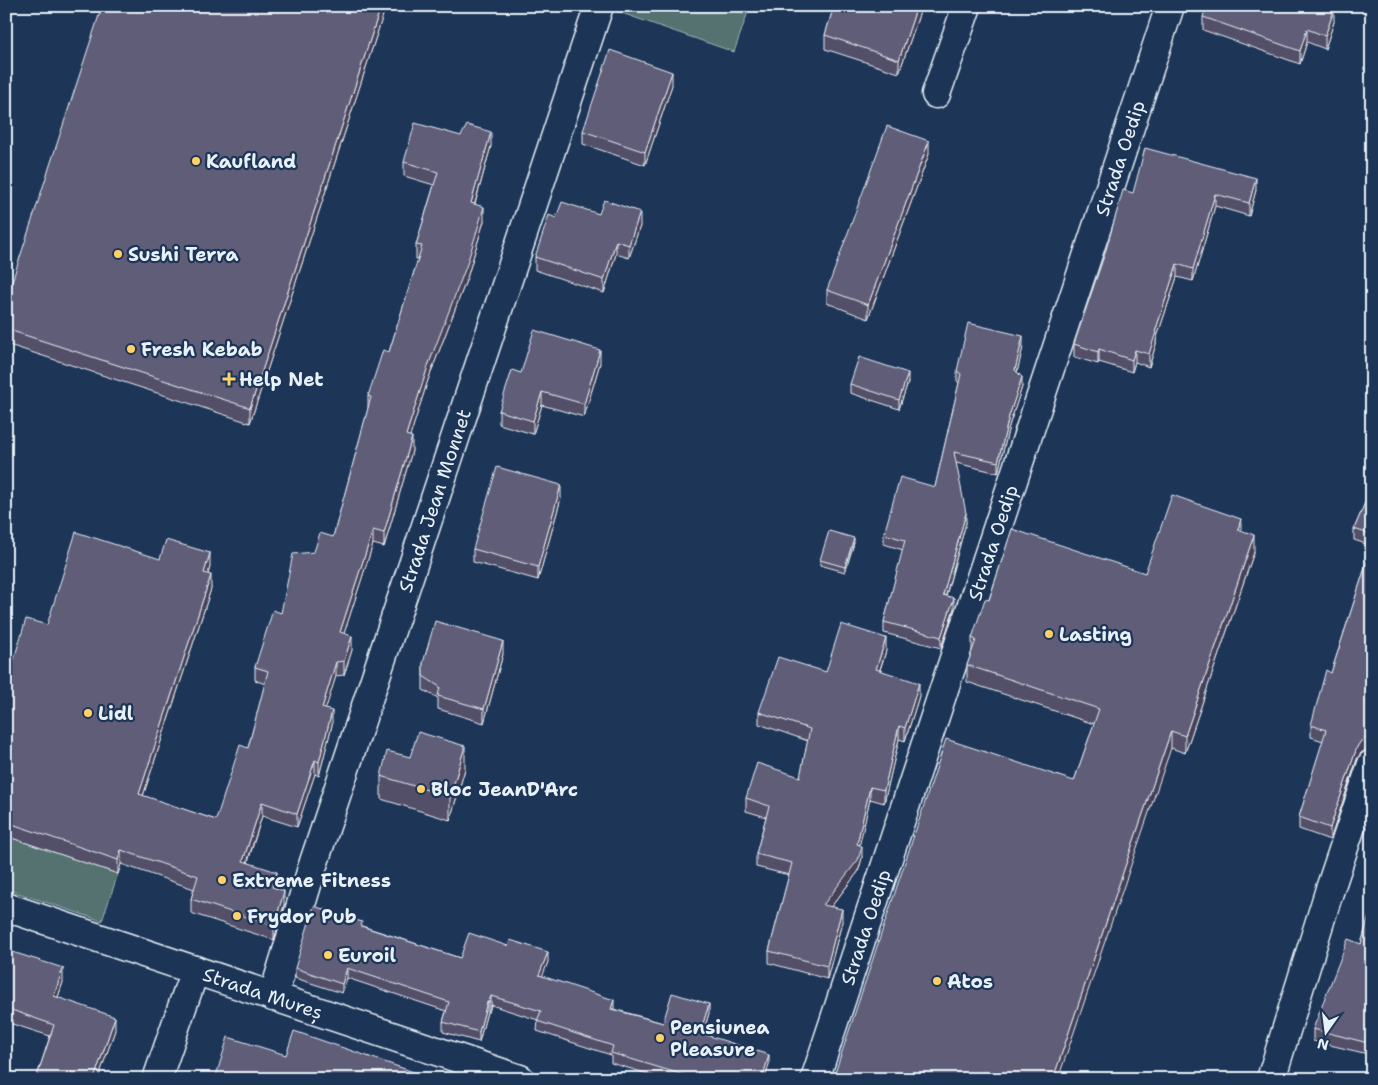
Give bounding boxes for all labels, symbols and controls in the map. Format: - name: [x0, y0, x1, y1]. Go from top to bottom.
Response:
- street label: Strada Oedip: [1089, 97, 1150, 219]
- place label: Kaufland: [206, 149, 296, 174]
- marker: Kaufland: [190, 155, 202, 167]
- place label: Sushi Terra: [128, 242, 239, 267]
- marker: Sushi Terra: [112, 248, 124, 260]
- place label: Fresh Kebab: [141, 337, 263, 362]
- marker: Fresh Kebab: [125, 343, 137, 355]
- place label: Help Net: [239, 367, 324, 392]
- marker: Help Net: [223, 373, 235, 385]
- street label: Strada Jean Monnet: [392, 406, 476, 595]
- street label: Strada Oedip: [962, 481, 1023, 604]
- place label: Lasting: [1059, 622, 1132, 647]
- marker: Lasting: [1043, 628, 1055, 640]
- place label: Lidl: [98, 701, 134, 726]
- marker: Lidl: [82, 707, 94, 719]
- place label: Bloc JeanD'Arc: [431, 777, 578, 802]
- marker: Bloc JeanD'Arc: [415, 783, 427, 795]
- street label: Strada Oedip: [834, 866, 896, 988]
- place label: Extreme Fitness: [232, 868, 391, 893]
- marker: Extreme Fitness: [216, 874, 228, 886]
- place label: Frydor Pub: [247, 904, 357, 929]
- marker: Frydor Pub: [231, 910, 243, 922]
- place label: Euroil: [338, 943, 397, 968]
- marker: Euroil: [322, 949, 334, 961]
- street label: Strada Mureș: [200, 961, 326, 1026]
- place label: Atos: [947, 969, 993, 994]
- marker: Atos: [931, 975, 943, 987]
- north arrow: [1300, 1008, 1350, 1058]
- place label: Pensiunea Pleasure: [670, 1015, 770, 1062]
- marker: Pensiunea Pleasure: [654, 1032, 666, 1044]
- text: N: [1315, 1035, 1330, 1055]

